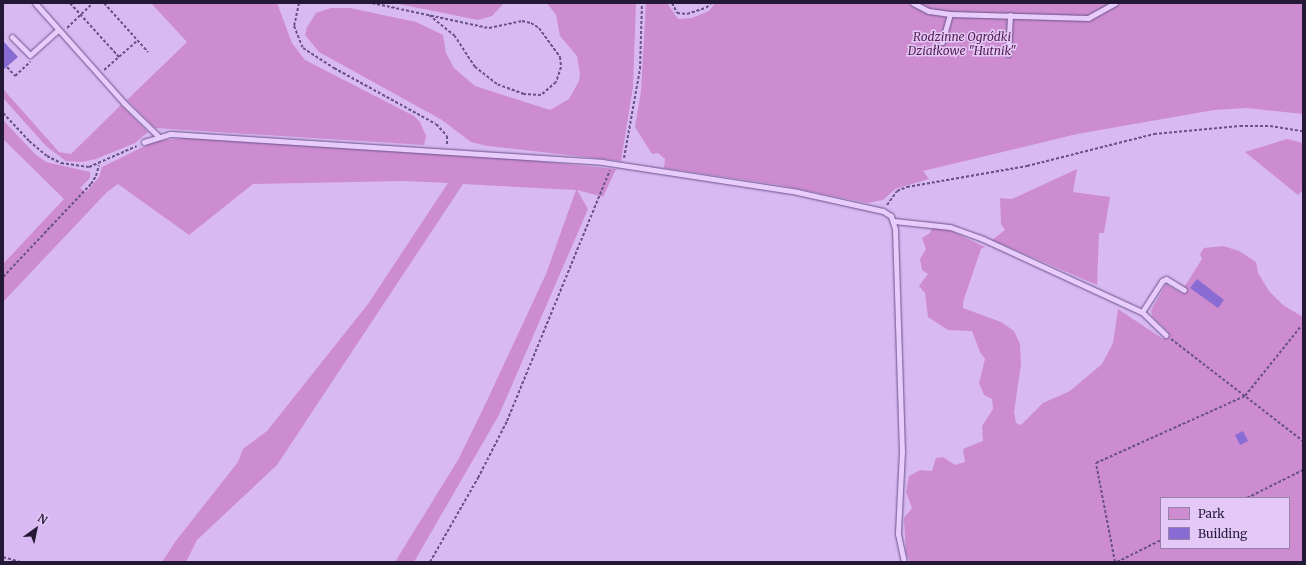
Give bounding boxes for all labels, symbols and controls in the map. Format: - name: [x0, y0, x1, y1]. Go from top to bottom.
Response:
- park label: Rodzinne Ogródki Działkowe "Hutnik": [908, 30, 1016, 58]
- legend: [1160, 497, 1290, 549]
- text: Park: [1198, 506, 1225, 521]
- north arrow: [16, 509, 56, 549]
- text: N: [35, 511, 50, 527]
- text: Building: [1198, 526, 1247, 541]

